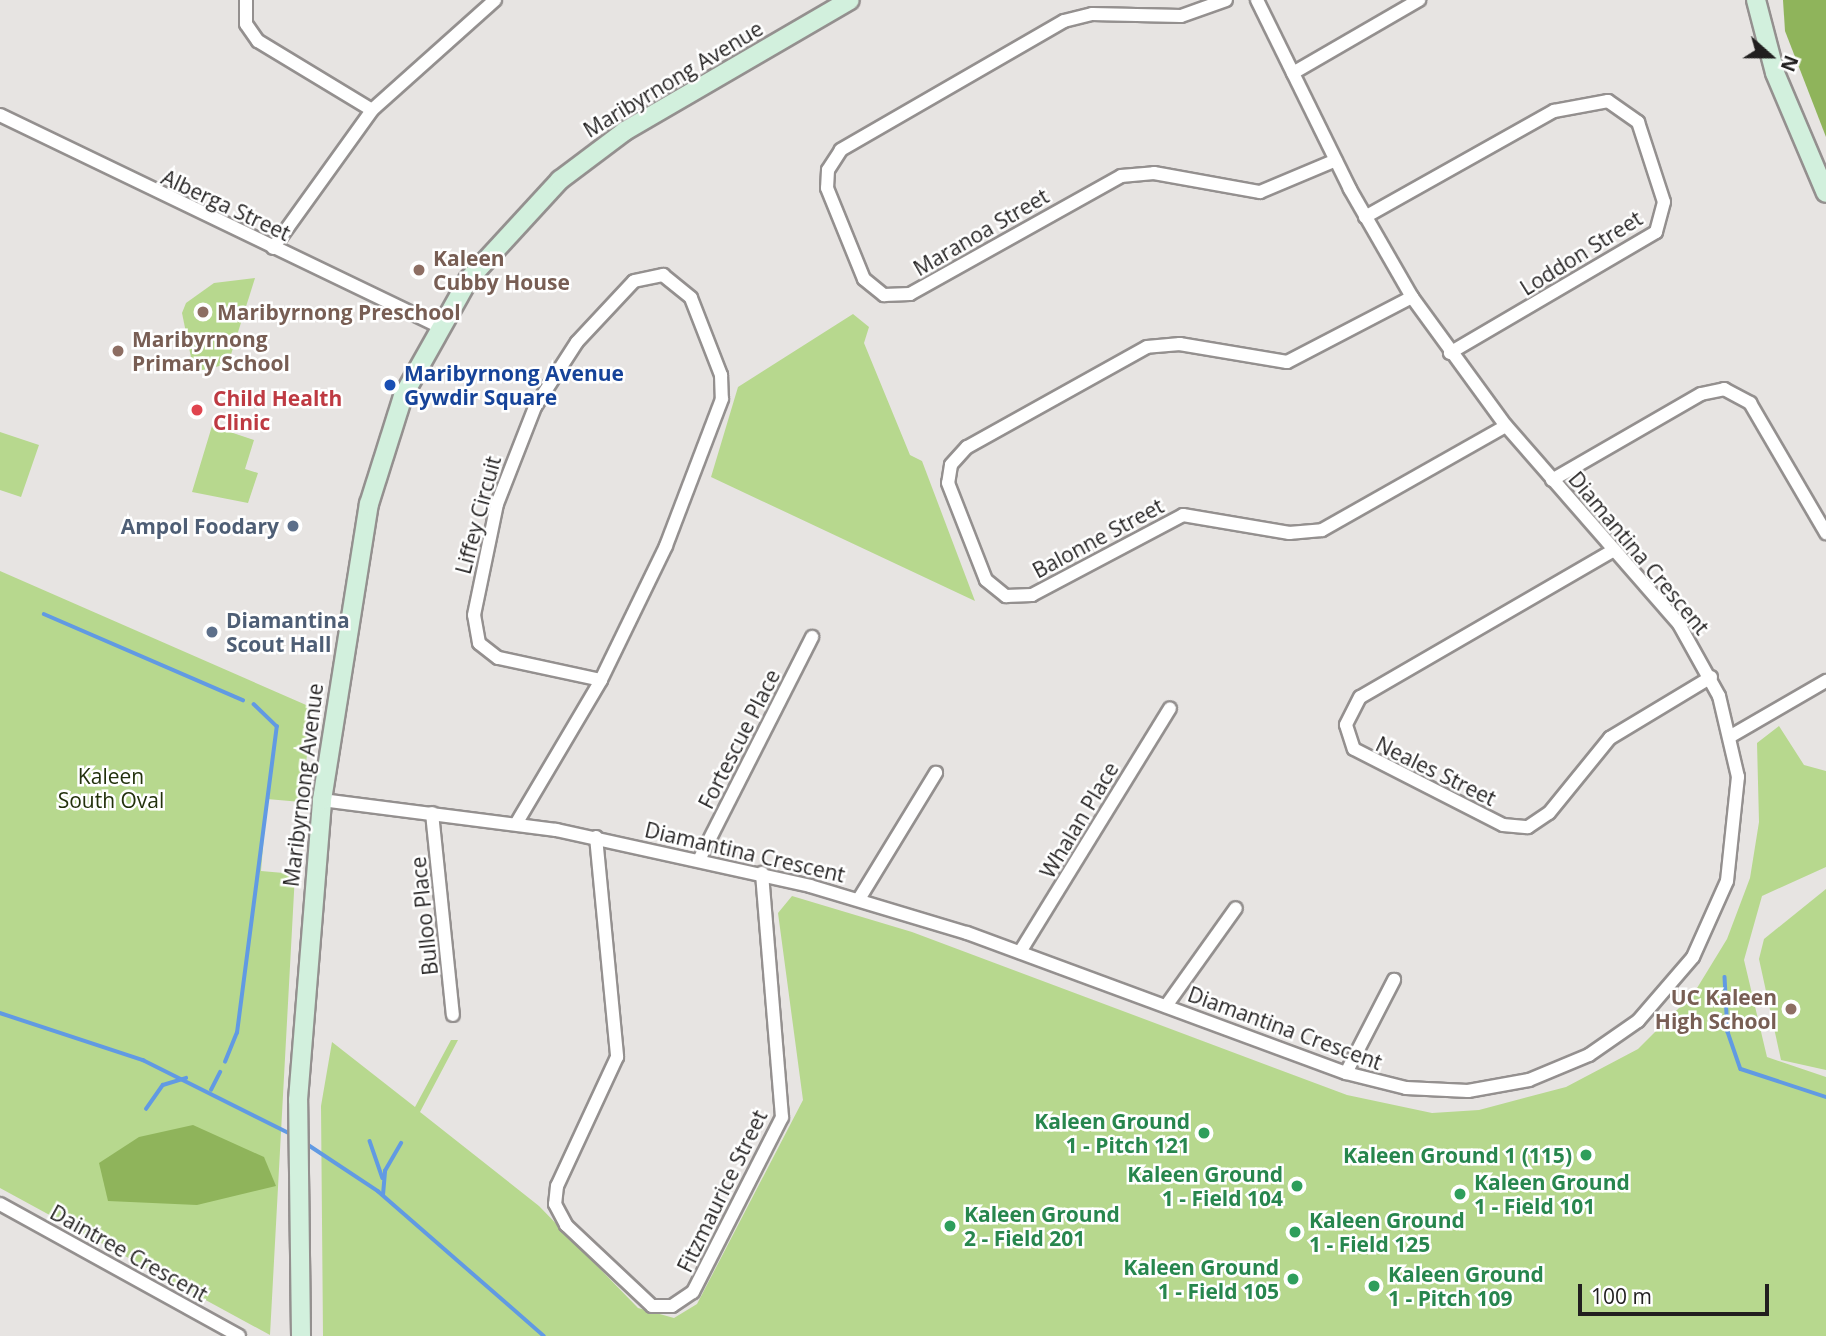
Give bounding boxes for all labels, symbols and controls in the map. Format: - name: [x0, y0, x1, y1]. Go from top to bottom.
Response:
- street label: Maribyrnong Avenue: [579, 15, 767, 143]
- north arrow: [1735, 21, 1805, 91]
- text: N: [1775, 52, 1805, 75]
- street label: Alberga Street: [158, 164, 294, 246]
- street label: Maranoa Street: [909, 183, 1053, 281]
- street label: Loddon Street: [1515, 206, 1647, 300]
- place label: Kaleen Cubby House: [433, 245, 570, 295]
- marker: Kaleen Cubby House: [411, 262, 427, 278]
- place label: Maribyrnong Preschool: [217, 299, 461, 325]
- marker: Maribyrnong Preschool: [195, 304, 211, 320]
- place label: Maribyrnong Primary School: [132, 326, 290, 376]
- marker: Maribyrnong Primary School: [110, 343, 126, 359]
- place label: Maribyrnong Avenue Gywdir Square: [404, 360, 624, 410]
- marker: Maribyrnong Avenue Gywdir Square: [382, 377, 398, 393]
- place label: Child Health Clinic: [213, 385, 342, 435]
- marker: Child Health Clinic: [187, 400, 207, 420]
- street label: Liffey Circuit: [450, 453, 506, 577]
- street label: Diamantina Crescent: [1564, 466, 1714, 640]
- street label: Balonne Street: [1028, 493, 1168, 583]
- place label: Ampol Foodary: [121, 513, 279, 539]
- marker: Ampol Foodary: [285, 518, 301, 534]
- place label: Diamantina Scout Hall: [226, 607, 350, 657]
- marker: Diamantina Scout Hall: [204, 624, 220, 640]
- street label: Fortescue Place: [693, 665, 785, 813]
- street label: Maribyrnong Avenue: [278, 682, 328, 888]
- street label: Neales Street: [1372, 731, 1500, 811]
- street label: Whalan Place: [1035, 757, 1123, 883]
- park label: Kaleen South Oval: [58, 763, 164, 813]
- street label: Diamantina Crescent: [642, 817, 848, 887]
- street label: Bulloo Place: [405, 855, 443, 977]
- street label: Diamantina Crescent: [1184, 981, 1386, 1075]
- place label: UC Kaleen High School: [1655, 984, 1777, 1034]
- marker: UC Kaleen High School: [1783, 1001, 1799, 1017]
- street label: Fitzmaurice Street: [672, 1106, 772, 1276]
- place label: Kaleen Ground 1 - Pitch 121: [1034, 1108, 1190, 1158]
- marker: Kaleen Ground 1 - Pitch 121: [1196, 1125, 1212, 1141]
- place label: Kaleen Ground 1 (115): [1343, 1142, 1572, 1168]
- marker: Kaleen Ground 1 (115): [1578, 1147, 1594, 1163]
- place label: Kaleen Ground 1 - Field 104: [1127, 1161, 1283, 1211]
- place label: Kaleen Ground 1 - Field 101: [1474, 1169, 1630, 1219]
- marker: Kaleen Ground 1 - Field 104: [1289, 1178, 1305, 1194]
- marker: Kaleen Ground 1 - Field 101: [1452, 1186, 1468, 1202]
- street label: Daintree Crescent: [46, 1199, 212, 1307]
- place label: Kaleen Ground 2 - Field 201: [964, 1201, 1120, 1251]
- place label: Kaleen Ground 1 - Field 125: [1309, 1207, 1465, 1257]
- marker: Kaleen Ground 2 - Field 201: [942, 1218, 958, 1234]
- marker: Kaleen Ground 1 - Field 125: [1287, 1224, 1303, 1240]
- place label: Kaleen Ground 1 - Field 105: [1123, 1254, 1279, 1304]
- place label: Kaleen Ground 1 - Pitch 109: [1388, 1261, 1544, 1311]
- scale bar: [1581, 1270, 1772, 1314]
- marker: Kaleen Ground 1 - Field 105: [1285, 1271, 1301, 1287]
- marker: Kaleen Ground 1 - Pitch 109: [1366, 1278, 1382, 1294]
- text: 100 m: [1591, 1282, 1652, 1310]

